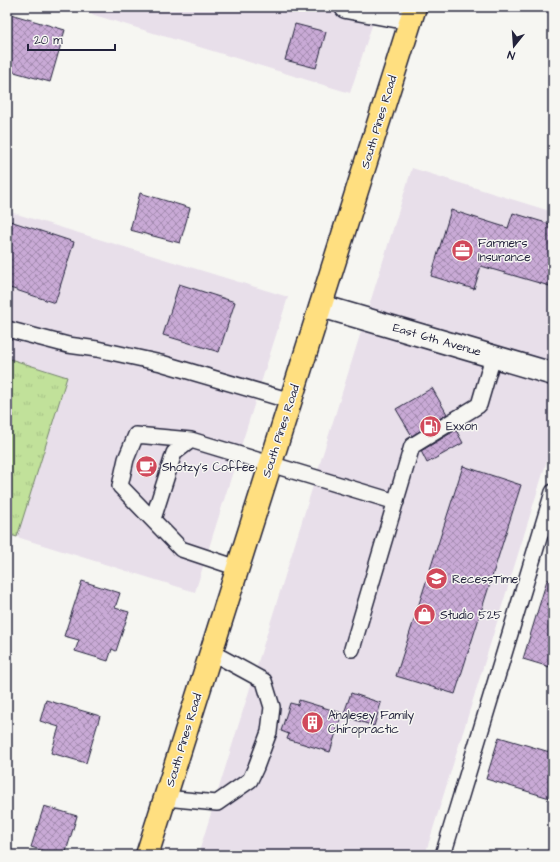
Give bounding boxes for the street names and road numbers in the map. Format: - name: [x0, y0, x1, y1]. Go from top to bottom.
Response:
- street label: South Pines Road: [357, 73, 401, 171]
- street label: East 6th Avenue: [391, 319, 484, 361]
- street label: South Pines Road: [258, 382, 304, 480]
- street label: South Pines Road: [162, 691, 206, 789]

